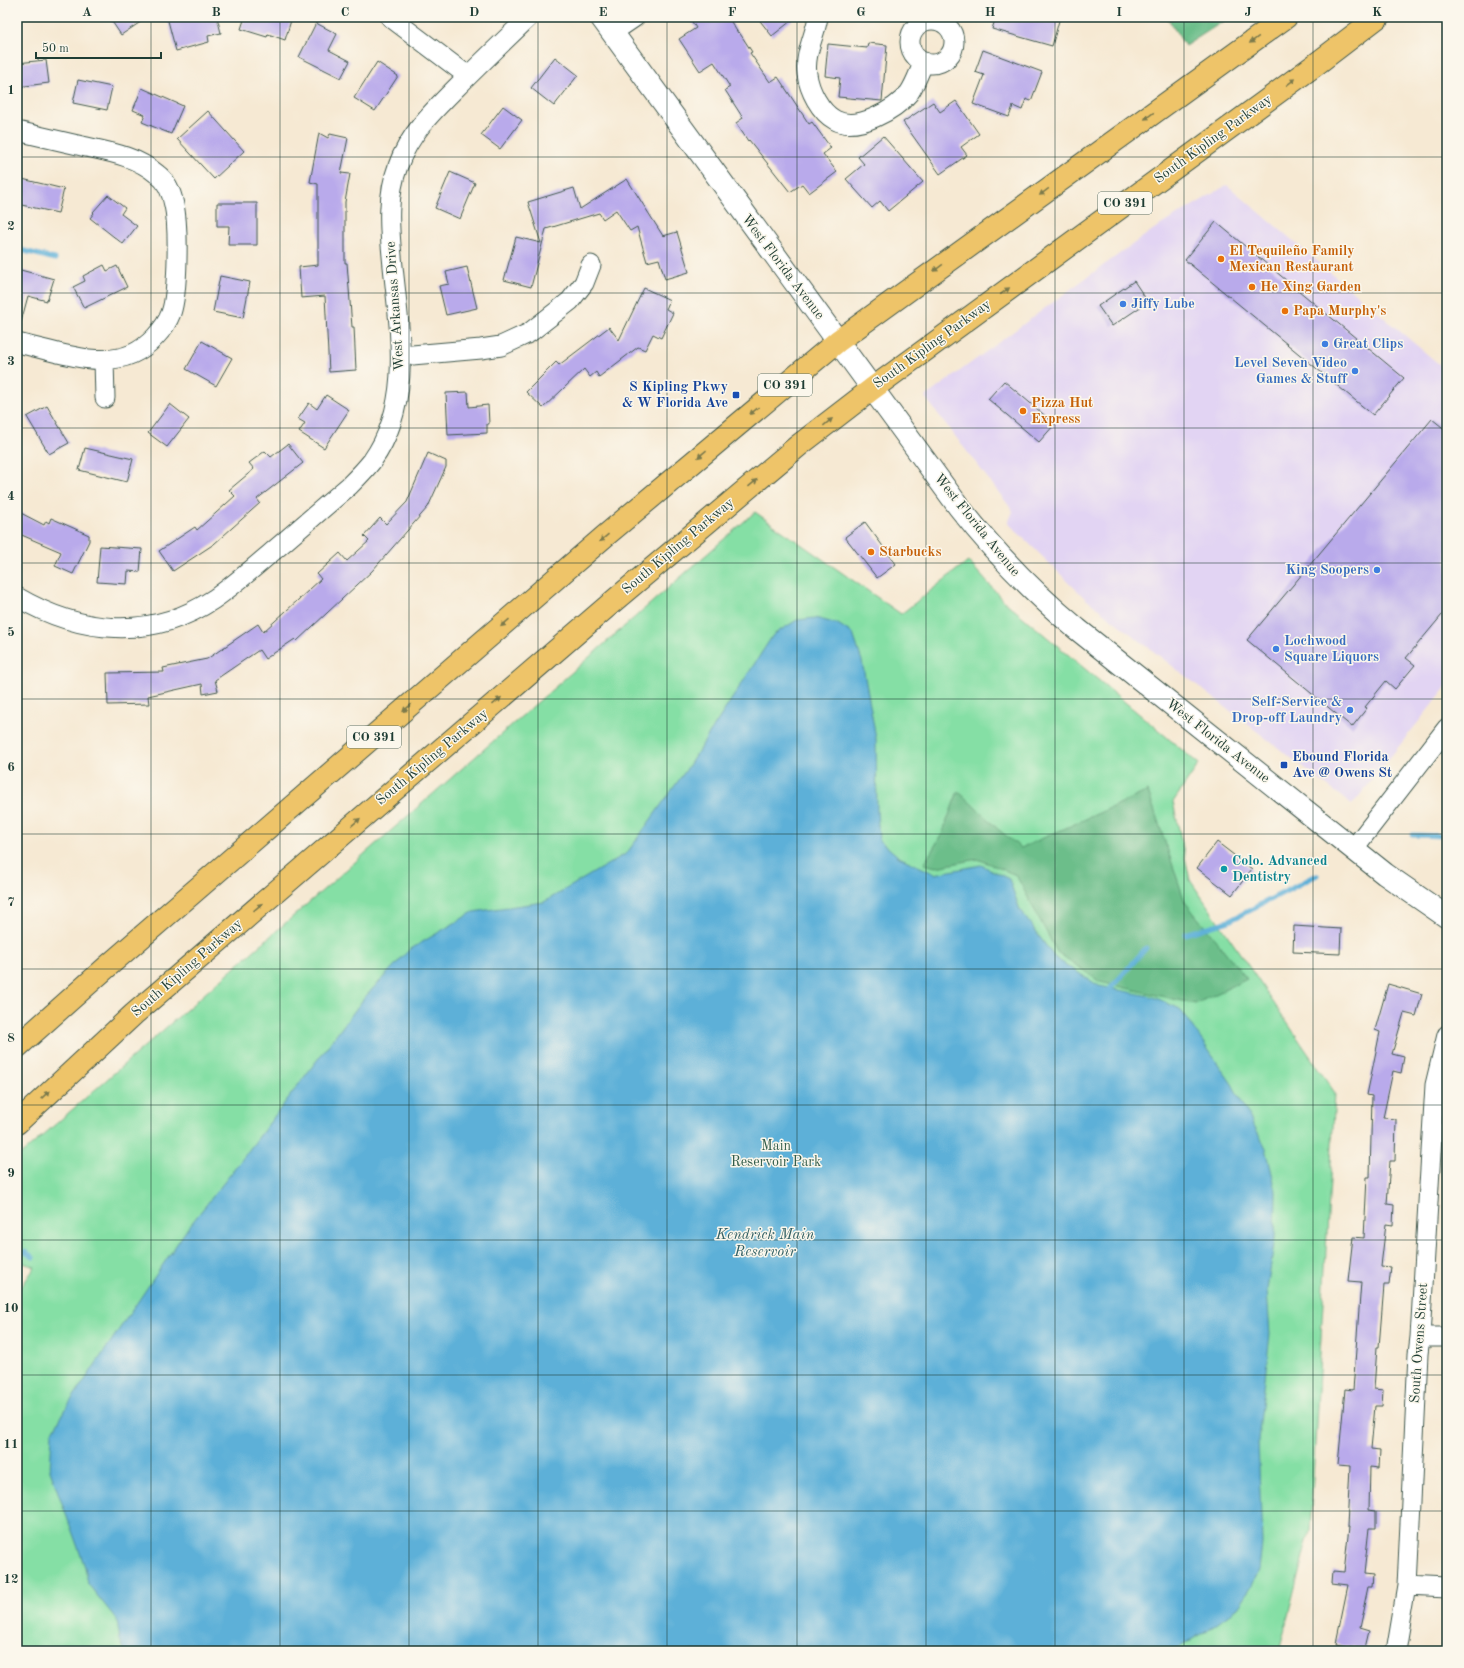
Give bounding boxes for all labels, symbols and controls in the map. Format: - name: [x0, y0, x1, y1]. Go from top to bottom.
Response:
- text: A: [82, 6, 92, 19]
- text: B: [211, 6, 221, 19]
- text: C: [341, 6, 349, 19]
- text: D: [469, 6, 479, 19]
- text: E: [599, 6, 608, 19]
- text: F: [728, 6, 737, 19]
- text: G: [856, 6, 866, 19]
- text: H: [985, 6, 996, 19]
- text: I: [1116, 6, 1122, 19]
- text: J: [1244, 6, 1252, 19]
- text: K: [1372, 6, 1382, 19]
- scale bar: [36, 34, 161, 60]
- one-way arrow: [1249, 36, 1260, 44]
- text: 50 m: [42, 42, 69, 55]
- one-way arrow: [1285, 78, 1296, 87]
- text: 1: [7, 84, 15, 97]
- street label: South Kipling Parkway: [1152, 92, 1275, 186]
- one-way arrow: [1144, 112, 1154, 120]
- one-way arrow: [1038, 188, 1049, 196]
- road number: CO 391: [1098, 192, 1152, 214]
- street label: West Florida Avenue: [739, 212, 827, 322]
- text: 2: [7, 220, 15, 233]
- street label: West Arkansas Drive: [383, 241, 407, 371]
- place label: El Tequileño Family Mexican Restaurant: [1229, 244, 1355, 274]
- marker: El Tequileño Family Mexican Restaurant: [1216, 254, 1226, 264]
- one-way arrow: [933, 264, 944, 273]
- place label: He Xing Garden: [1260, 280, 1362, 294]
- marker: He Xing Garden: [1247, 282, 1257, 292]
- one-way arrow: [999, 287, 1010, 295]
- street label: South Kipling Parkway: [871, 297, 994, 391]
- place label: Jiffy Lube: [1131, 297, 1195, 311]
- marker: Jiffy Lube: [1118, 299, 1128, 309]
- place label: Papa Murphy's: [1293, 304, 1386, 318]
- marker: Papa Murphy's: [1280, 306, 1290, 316]
- place label: Great Clips: [1333, 337, 1403, 351]
- marker: Great Clips: [1320, 339, 1330, 349]
- text: 3: [7, 355, 15, 368]
- place label: Level Seven Video Games & Stuff: [1234, 356, 1348, 386]
- marker: Level Seven Video Games & Stuff: [1350, 366, 1360, 376]
- road number: CO 391: [758, 374, 812, 396]
- place label: S Kipling Pkwy & W Florida Ave: [622, 380, 728, 410]
- marker: S Kipling Pkwy & W Florida Ave: [731, 390, 741, 400]
- place label: Pizza Hut Express: [1031, 396, 1093, 426]
- marker: Pizza Hut Express: [1018, 406, 1028, 416]
- one-way arrow: [749, 407, 759, 415]
- one-way arrow: [823, 417, 834, 426]
- one-way arrow: [697, 449, 708, 458]
- street label: West Florida Avenue: [932, 471, 1022, 579]
- one-way arrow: [748, 479, 759, 488]
- text: 4: [7, 490, 15, 503]
- street label: South Kipling Parkway: [619, 495, 737, 597]
- one-way arrow: [598, 533, 609, 542]
- place label: Starbucks: [879, 545, 941, 559]
- marker: Starbucks: [866, 547, 876, 557]
- place label: King Soopers: [1286, 563, 1369, 577]
- marker: King Soopers: [1372, 565, 1382, 575]
- one-way arrow: [501, 618, 510, 627]
- text: 5: [7, 626, 15, 639]
- place label: Lochwood Square Liquors: [1284, 634, 1379, 664]
- marker: Lochwood Square Liquors: [1271, 644, 1281, 654]
- place label: Self-Service & Drop-off Laundry: [1231, 695, 1342, 725]
- street label: West Florida Avenue: [1164, 696, 1272, 786]
- one-way arrow: [492, 697, 503, 706]
- one-way arrow: [402, 703, 412, 713]
- marker: Self-Service & Drop-off Laundry: [1345, 705, 1355, 715]
- street label: South Kipling Parkway: [373, 706, 491, 808]
- road number: CO 391: [347, 726, 401, 748]
- place label: Ebound Florida Ave @ Owens St: [1292, 750, 1392, 780]
- marker: Ebound Florida Ave @ Owens St: [1279, 760, 1289, 770]
- text: 6: [7, 761, 15, 774]
- one-way arrow: [351, 817, 361, 827]
- place label: Colo. Advanced Dentistry: [1232, 854, 1328, 884]
- marker: Colo. Advanced Dentistry: [1219, 864, 1229, 874]
- text: 7: [7, 896, 15, 909]
- one-way arrow: [252, 903, 263, 912]
- street label: South Kipling Parkway: [129, 916, 245, 1020]
- text: 8: [7, 1032, 15, 1045]
- one-way arrow: [40, 1091, 50, 1100]
- park label: Main Reservoir Park: [731, 1139, 821, 1169]
- text: 9: [7, 1167, 15, 1180]
- water label: Kendrick Main Reservoir: [715, 1228, 815, 1260]
- street label: South Owens Street: [1408, 1282, 1430, 1404]
- text: 10: [3, 1302, 19, 1315]
- text: 11: [3, 1438, 19, 1451]
- text: 12: [3, 1573, 19, 1586]

